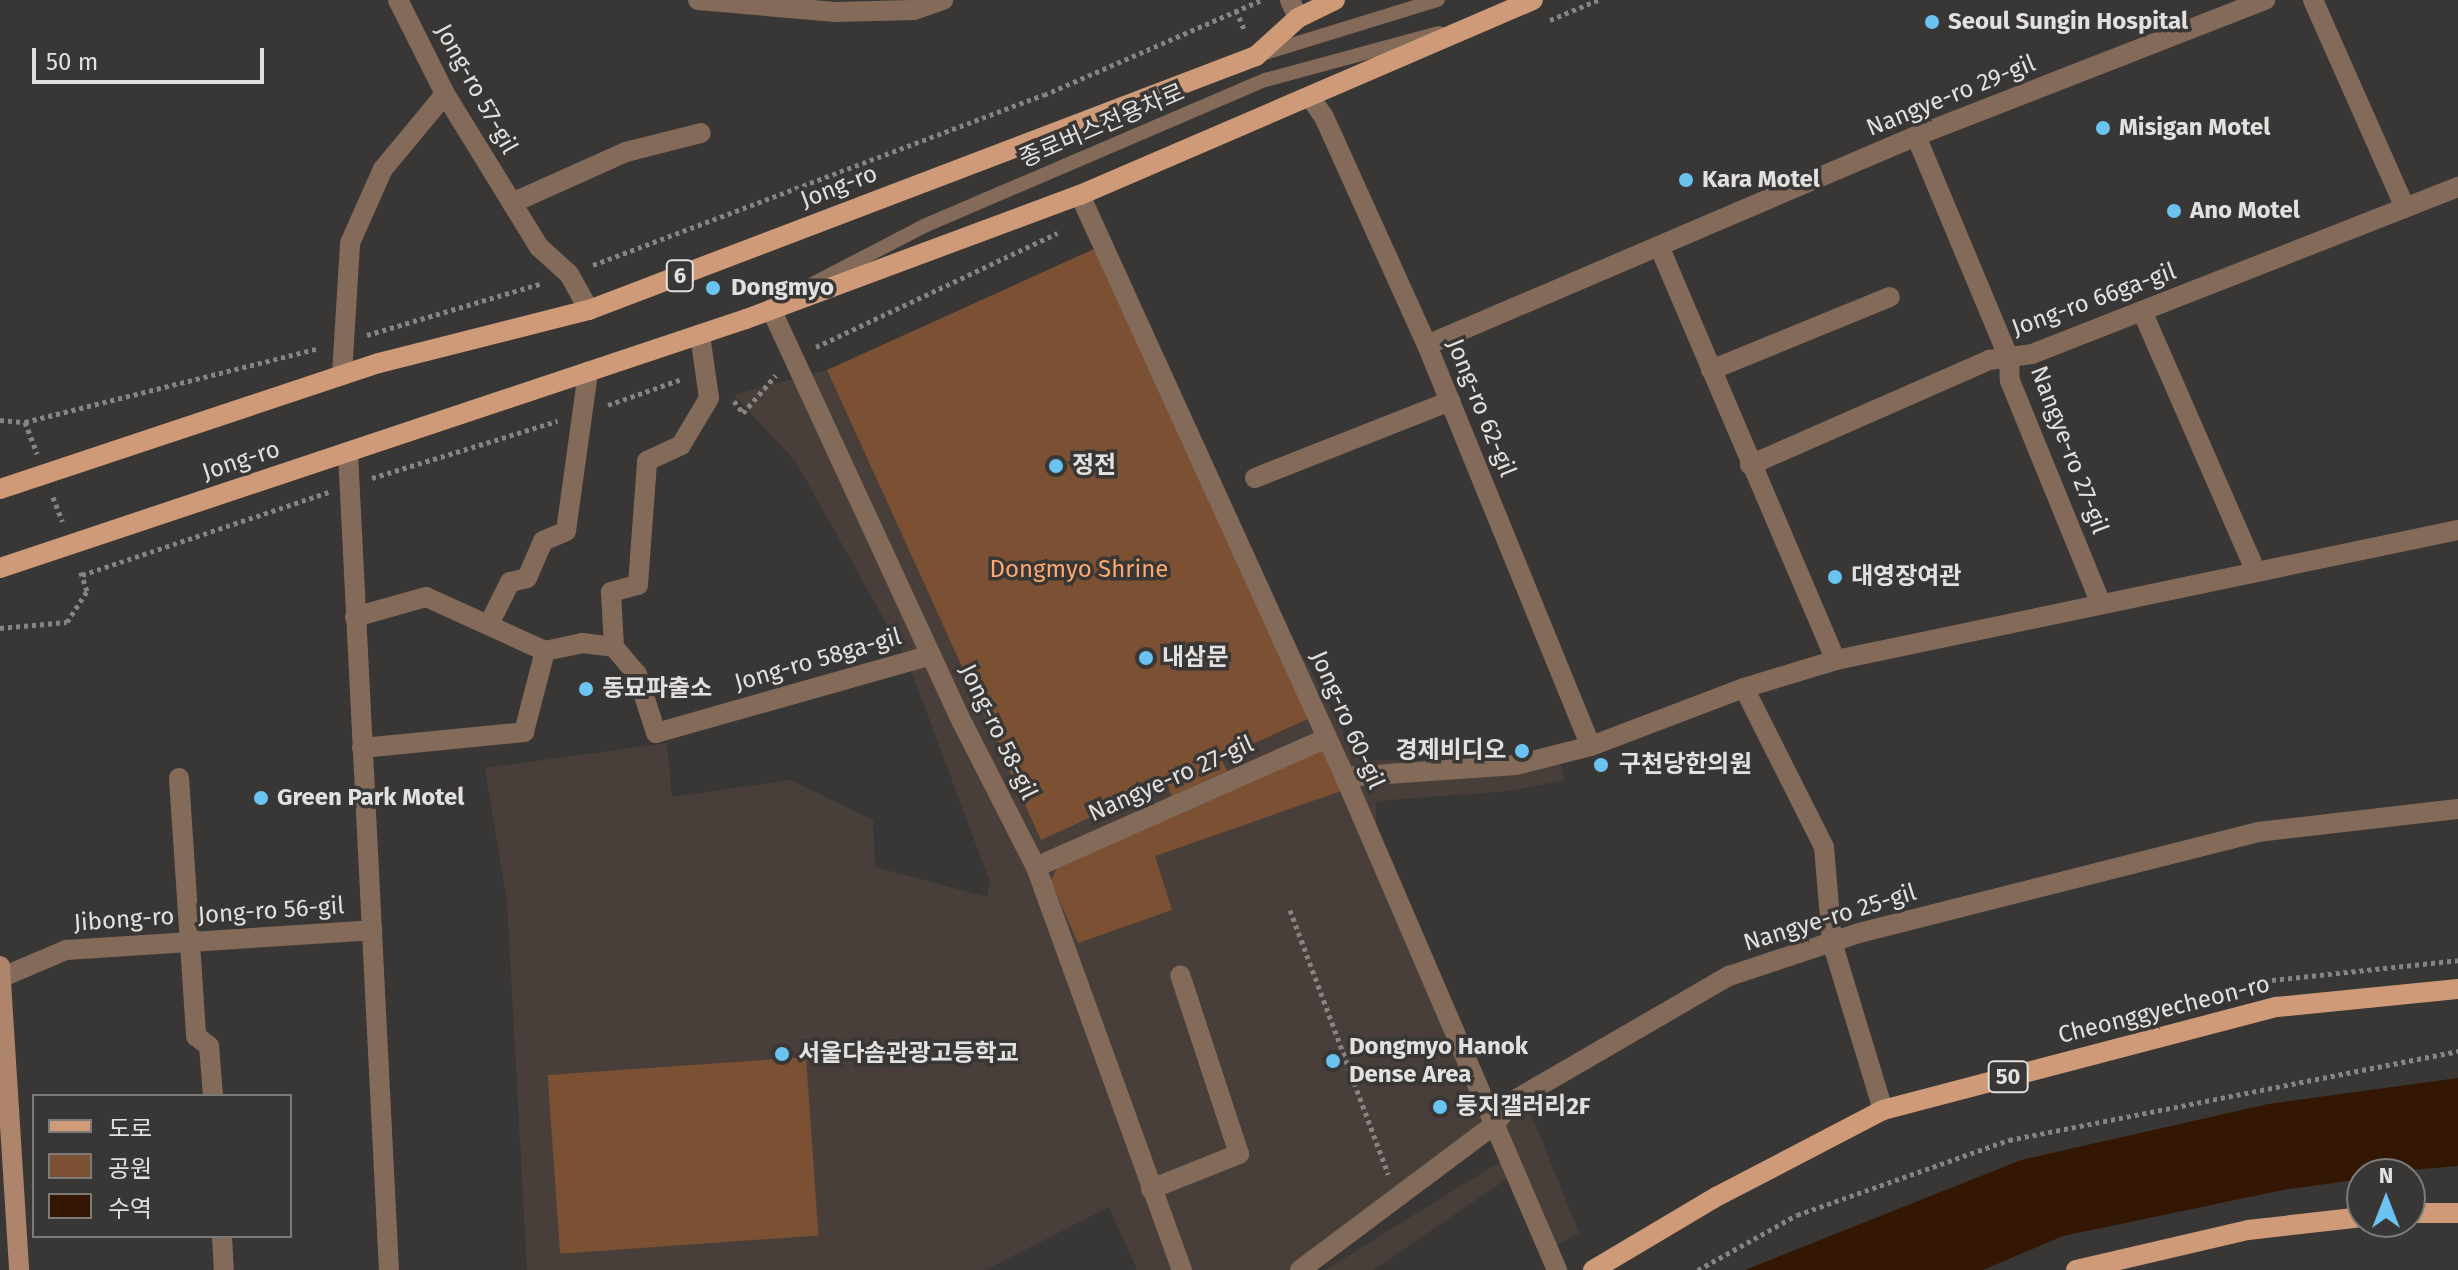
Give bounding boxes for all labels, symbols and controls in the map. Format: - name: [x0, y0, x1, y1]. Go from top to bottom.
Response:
- place label: Seoul Sungin Hospital: [1948, 8, 2188, 36]
- marker: Seoul Sungin Hospital: [1923, 13, 1941, 31]
- street label: Jong-ro 57-gil: [428, 19, 524, 159]
- scale bar: [36, 32, 268, 82]
- text: 50 m: [46, 48, 98, 76]
- street label: Nangye-ro 29-gil: [1862, 49, 2040, 143]
- street label: 종로버스전용차로: [1015, 78, 1189, 174]
- place label: Misigan Motel: [2119, 114, 2270, 142]
- marker: Misigan Motel: [2094, 119, 2112, 137]
- street label: Jong-ro: [797, 159, 881, 215]
- place label: Kara Motel: [1702, 166, 1820, 194]
- marker: Kara Motel: [1677, 171, 1695, 189]
- place label: Ano Motel: [2190, 197, 2300, 225]
- marker: Ano Motel: [2165, 202, 2183, 220]
- street label: Jong-ro 66ga-gil: [2008, 257, 2180, 343]
- road number: 6: [664, 258, 696, 294]
- place label: Dongmyo: [731, 274, 834, 302]
- marker: Dongmyo: [702, 277, 724, 299]
- street label: Jong-ro 62-gil: [1440, 335, 1522, 481]
- street label: Nangye-ro 27-gil: [2024, 362, 2114, 538]
- street label: Jong-ro: [199, 435, 283, 487]
- place label: 정전: [1072, 452, 1116, 480]
- marker: 정전: [1047, 457, 1065, 475]
- park label: Dongmyo Shrine: [990, 556, 1168, 584]
- place label: 대영장여관: [1851, 563, 1961, 591]
- marker: 대영장여관: [1826, 568, 1844, 586]
- street label: Jong-ro 58ga-gil: [731, 622, 905, 698]
- place label: 내삼문: [1162, 644, 1228, 672]
- street label: Jong-ro 60-gil: [1304, 646, 1390, 794]
- marker: 내삼문: [1137, 649, 1155, 667]
- street label: Jong-ro 58-gil: [953, 659, 1043, 805]
- place label: 동묘파출소: [602, 675, 712, 703]
- marker: 동묘파출소: [577, 680, 595, 698]
- street label: Nangye-ro 27-gil: [1084, 730, 1258, 828]
- place label: 경제비디오: [1396, 737, 1506, 765]
- marker: 경제비디오: [1513, 742, 1531, 760]
- place label: 구천당한의원: [1619, 751, 1751, 779]
- marker: 구천당한의원: [1590, 754, 1612, 776]
- place label: Green Park Motel: [277, 784, 464, 812]
- marker: Green Park Motel: [252, 789, 270, 807]
- street label: Nangye-ro 25-gil: [1740, 878, 1920, 958]
- street label: Jong-ro 56-gil: [197, 892, 345, 930]
- street label: Jibong-ro: [73, 902, 175, 938]
- street label: Cheonggyecheon-ro: [2055, 970, 2273, 1050]
- place label: Dongmyo Hanok Dense Area: [1349, 1033, 1528, 1089]
- place label: 서울다솜관광고등학교: [798, 1040, 1019, 1068]
- marker: 서울다솜관광고등학교: [773, 1045, 791, 1063]
- marker: Dongmyo Hanok Dense Area: [1324, 1052, 1342, 1070]
- road number: 50: [1986, 1059, 2030, 1095]
- place label: 둥지갤러리2F: [1456, 1093, 1590, 1121]
- legend: [32, 1094, 292, 1238]
- marker: 둥지갤러리2F: [1431, 1098, 1449, 1116]
- text: 도로: [108, 1115, 152, 1143]
- text: 공원: [108, 1155, 152, 1183]
- north arrow: [2346, 1158, 2426, 1238]
- text: N: [2379, 1162, 2393, 1189]
- text: 수역: [108, 1195, 152, 1223]

